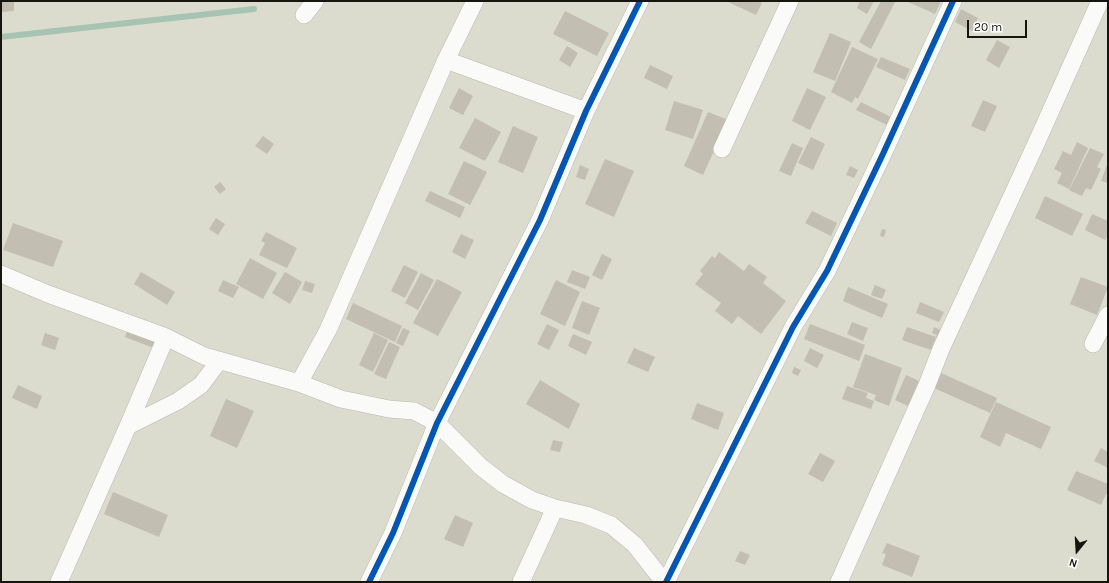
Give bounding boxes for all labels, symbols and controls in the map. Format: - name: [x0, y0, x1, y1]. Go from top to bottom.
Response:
- scale bar: [969, 12, 1029, 38]
- text: 20 m: [974, 20, 1002, 34]
- north arrow: [1057, 531, 1097, 571]
- text: N: [1067, 555, 1079, 570]

